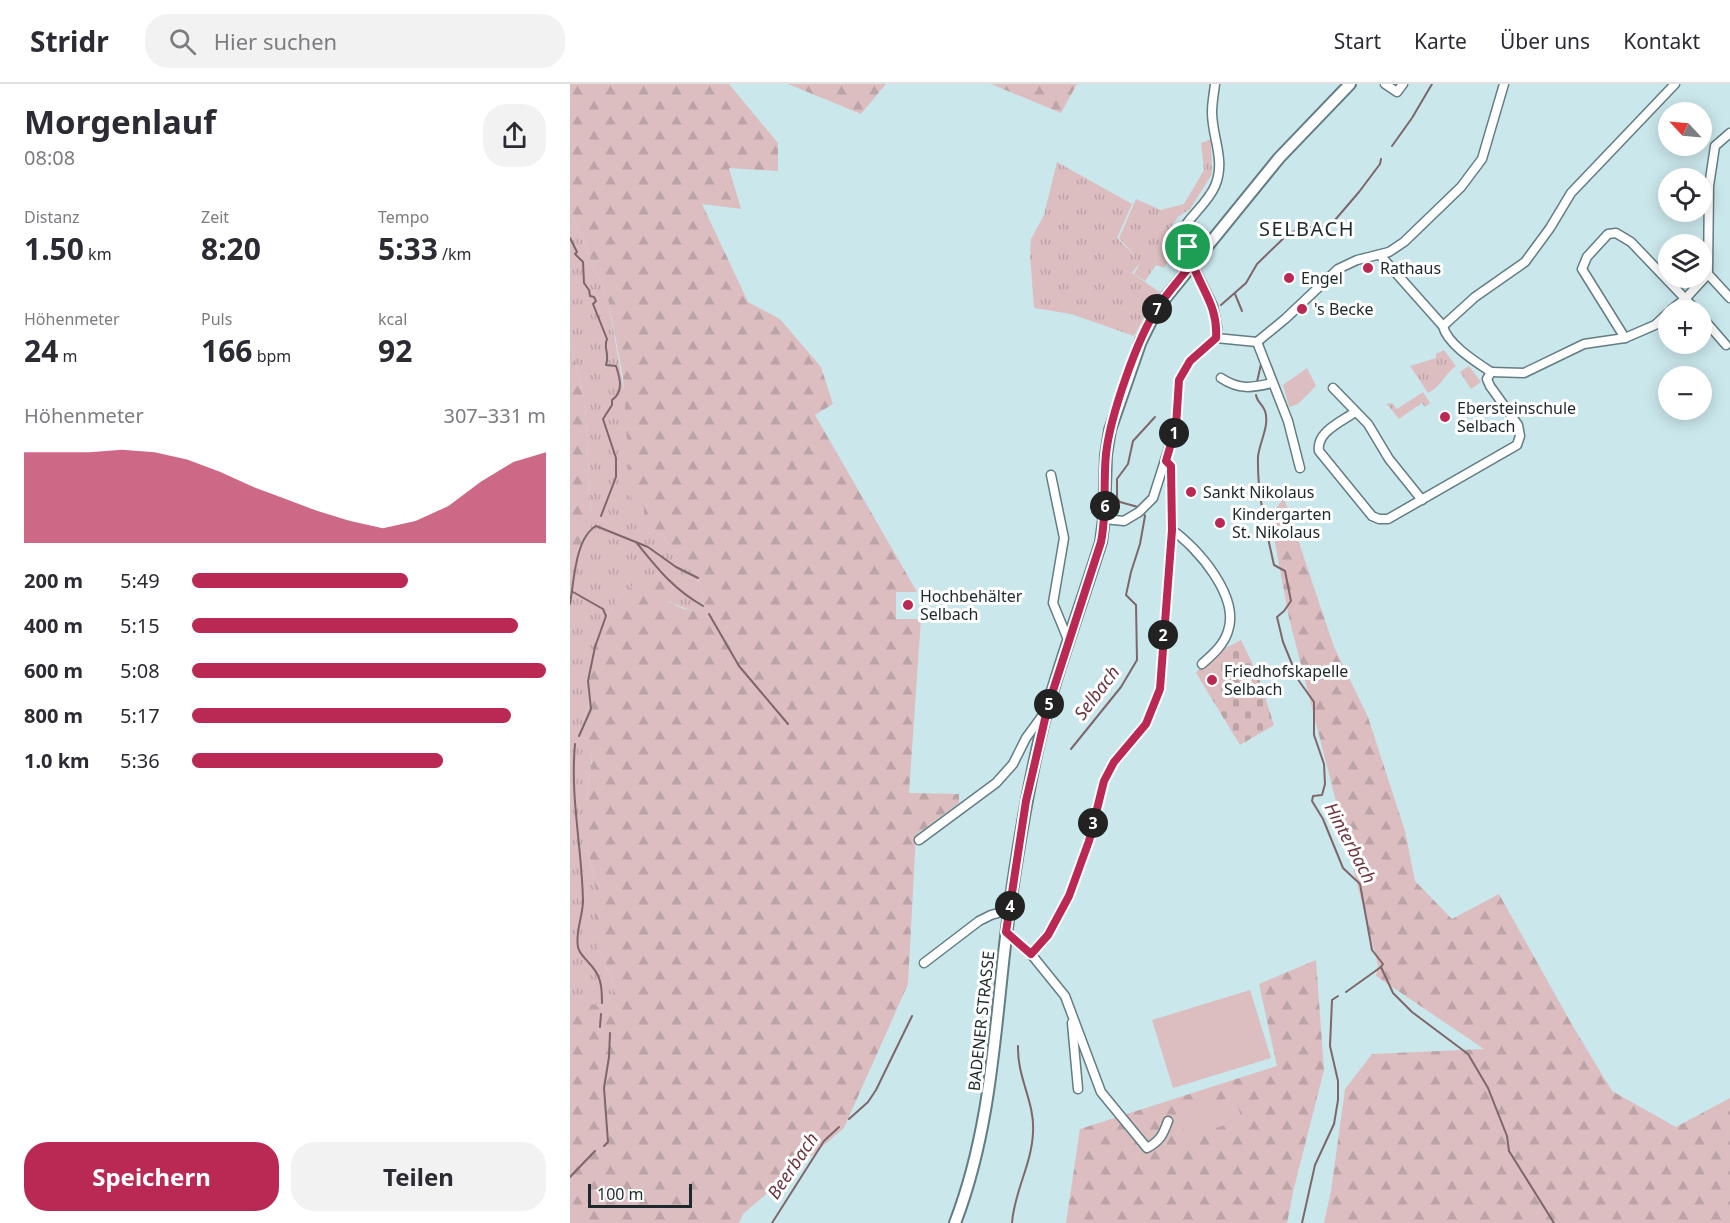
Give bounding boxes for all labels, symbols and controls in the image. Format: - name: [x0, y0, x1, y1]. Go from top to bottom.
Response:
- search box: [145, 14, 565, 68]
- text: Stridr: [30, 22, 109, 60]
- icon: search: [166, 25, 199, 58]
- text: Hier suchen: [214, 26, 337, 56]
- text: Start: [1334, 27, 1381, 55]
- text: Karte: [1414, 27, 1467, 55]
- text: Über uns: [1500, 27, 1590, 55]
- text: Kontakt: [1623, 27, 1700, 55]
- text: Morgenlauf: [24, 99, 216, 144]
- north arrow: [1658, 102, 1712, 156]
- map controls: [1658, 102, 1712, 420]
- button: share: [483, 104, 546, 167]
- text: 08:08: [24, 144, 75, 171]
- button: locate: [1658, 168, 1712, 222]
- text: Distanz: [24, 206, 80, 228]
- text: Zeit: [201, 206, 229, 228]
- text: Tempo: [378, 206, 429, 228]
- district label: SELBACH: [1259, 215, 1355, 242]
- pin: [1162, 221, 1213, 272]
- text: 1.50: [24, 228, 84, 269]
- text: 8:20: [201, 228, 261, 269]
- text: 5:33: [378, 228, 438, 269]
- icon: arrive: [1171, 230, 1204, 263]
- button: layers: [1658, 234, 1712, 288]
- text: km: [84, 243, 112, 265]
- text: /km: [438, 243, 472, 265]
- place label: Rathaus: [1380, 257, 1441, 279]
- marker: Rathaus: [1361, 261, 1375, 275]
- place label: Engel: [1301, 267, 1343, 289]
- marker: Engel: [1282, 271, 1296, 285]
- pin: 7: [1142, 294, 1172, 324]
- text: 7: [1152, 298, 1162, 320]
- place label: 's Becke: [1314, 298, 1374, 320]
- button: +: [1658, 300, 1712, 354]
- marker: 's Becke: [1295, 302, 1309, 316]
- text: Höhenmeter: [24, 308, 120, 330]
- text: Puls: [201, 308, 232, 330]
- text: kcal: [378, 308, 407, 330]
- text: 24: [24, 330, 58, 371]
- text: 166: [201, 330, 252, 371]
- text: 92: [378, 330, 412, 371]
- text: m: [58, 345, 77, 367]
- text: bpm: [252, 345, 291, 367]
- button: −: [1658, 366, 1712, 420]
- place label: Ebersteinschule Selbach: [1457, 397, 1576, 437]
- text: Höhenmeter: [24, 402, 144, 429]
- text: 307–331 m: [443, 402, 546, 429]
- marker: Ebersteinschule Selbach: [1438, 410, 1452, 424]
- pin: 1: [1159, 418, 1189, 448]
- text: 1: [1169, 422, 1179, 444]
- place label: Sankt Nikolaus: [1203, 481, 1314, 503]
- marker: Sankt Nikolaus: [1184, 485, 1198, 499]
- pin: 6: [1090, 491, 1120, 521]
- text: 6: [1100, 495, 1110, 517]
- place label: Kindergarten St. Nikolaus: [1232, 503, 1331, 543]
- marker: Kindergarten St. Nikolaus: [1213, 516, 1227, 530]
- text: 200 m: [24, 567, 83, 594]
- text: 5:49: [120, 567, 160, 594]
- place label: Hochbehälter Selbach: [920, 585, 1023, 625]
- marker: Hochbehälter Selbach: [901, 598, 915, 612]
- text: 400 m: [24, 612, 83, 639]
- text: 5:15: [120, 612, 160, 639]
- pin: 2: [1148, 620, 1178, 650]
- text: 2: [1158, 624, 1168, 646]
- text: 600 m: [24, 657, 83, 684]
- text: 5:08: [120, 657, 160, 684]
- water label: Selbach: [1068, 660, 1124, 724]
- place label: Friedhofskapelle Selbach: [1224, 660, 1348, 700]
- marker: Friedhofskapelle Selbach: [1205, 673, 1219, 687]
- pin: 5: [1034, 689, 1064, 719]
- text: 5: [1044, 693, 1054, 715]
- text: 800 m: [24, 702, 83, 729]
- text: 5:17: [120, 702, 160, 729]
- text: 1.0 km: [24, 747, 90, 774]
- text: 5:36: [120, 747, 160, 774]
- water label: Hinterbach: [1319, 798, 1382, 887]
- pin: 3: [1078, 808, 1108, 838]
- text: 3: [1088, 812, 1098, 834]
- pin: 4: [995, 891, 1025, 921]
- text: 4: [1005, 895, 1015, 917]
- street label: BADENER STRASSE: [963, 950, 999, 1092]
- water label: Beerbach: [761, 1128, 823, 1203]
- button: Speichern: [24, 1142, 279, 1211]
- button: Teilen: [291, 1142, 546, 1211]
- scale bar: [588, 1181, 692, 1208]
- text: 100 m: [597, 1183, 644, 1205]

